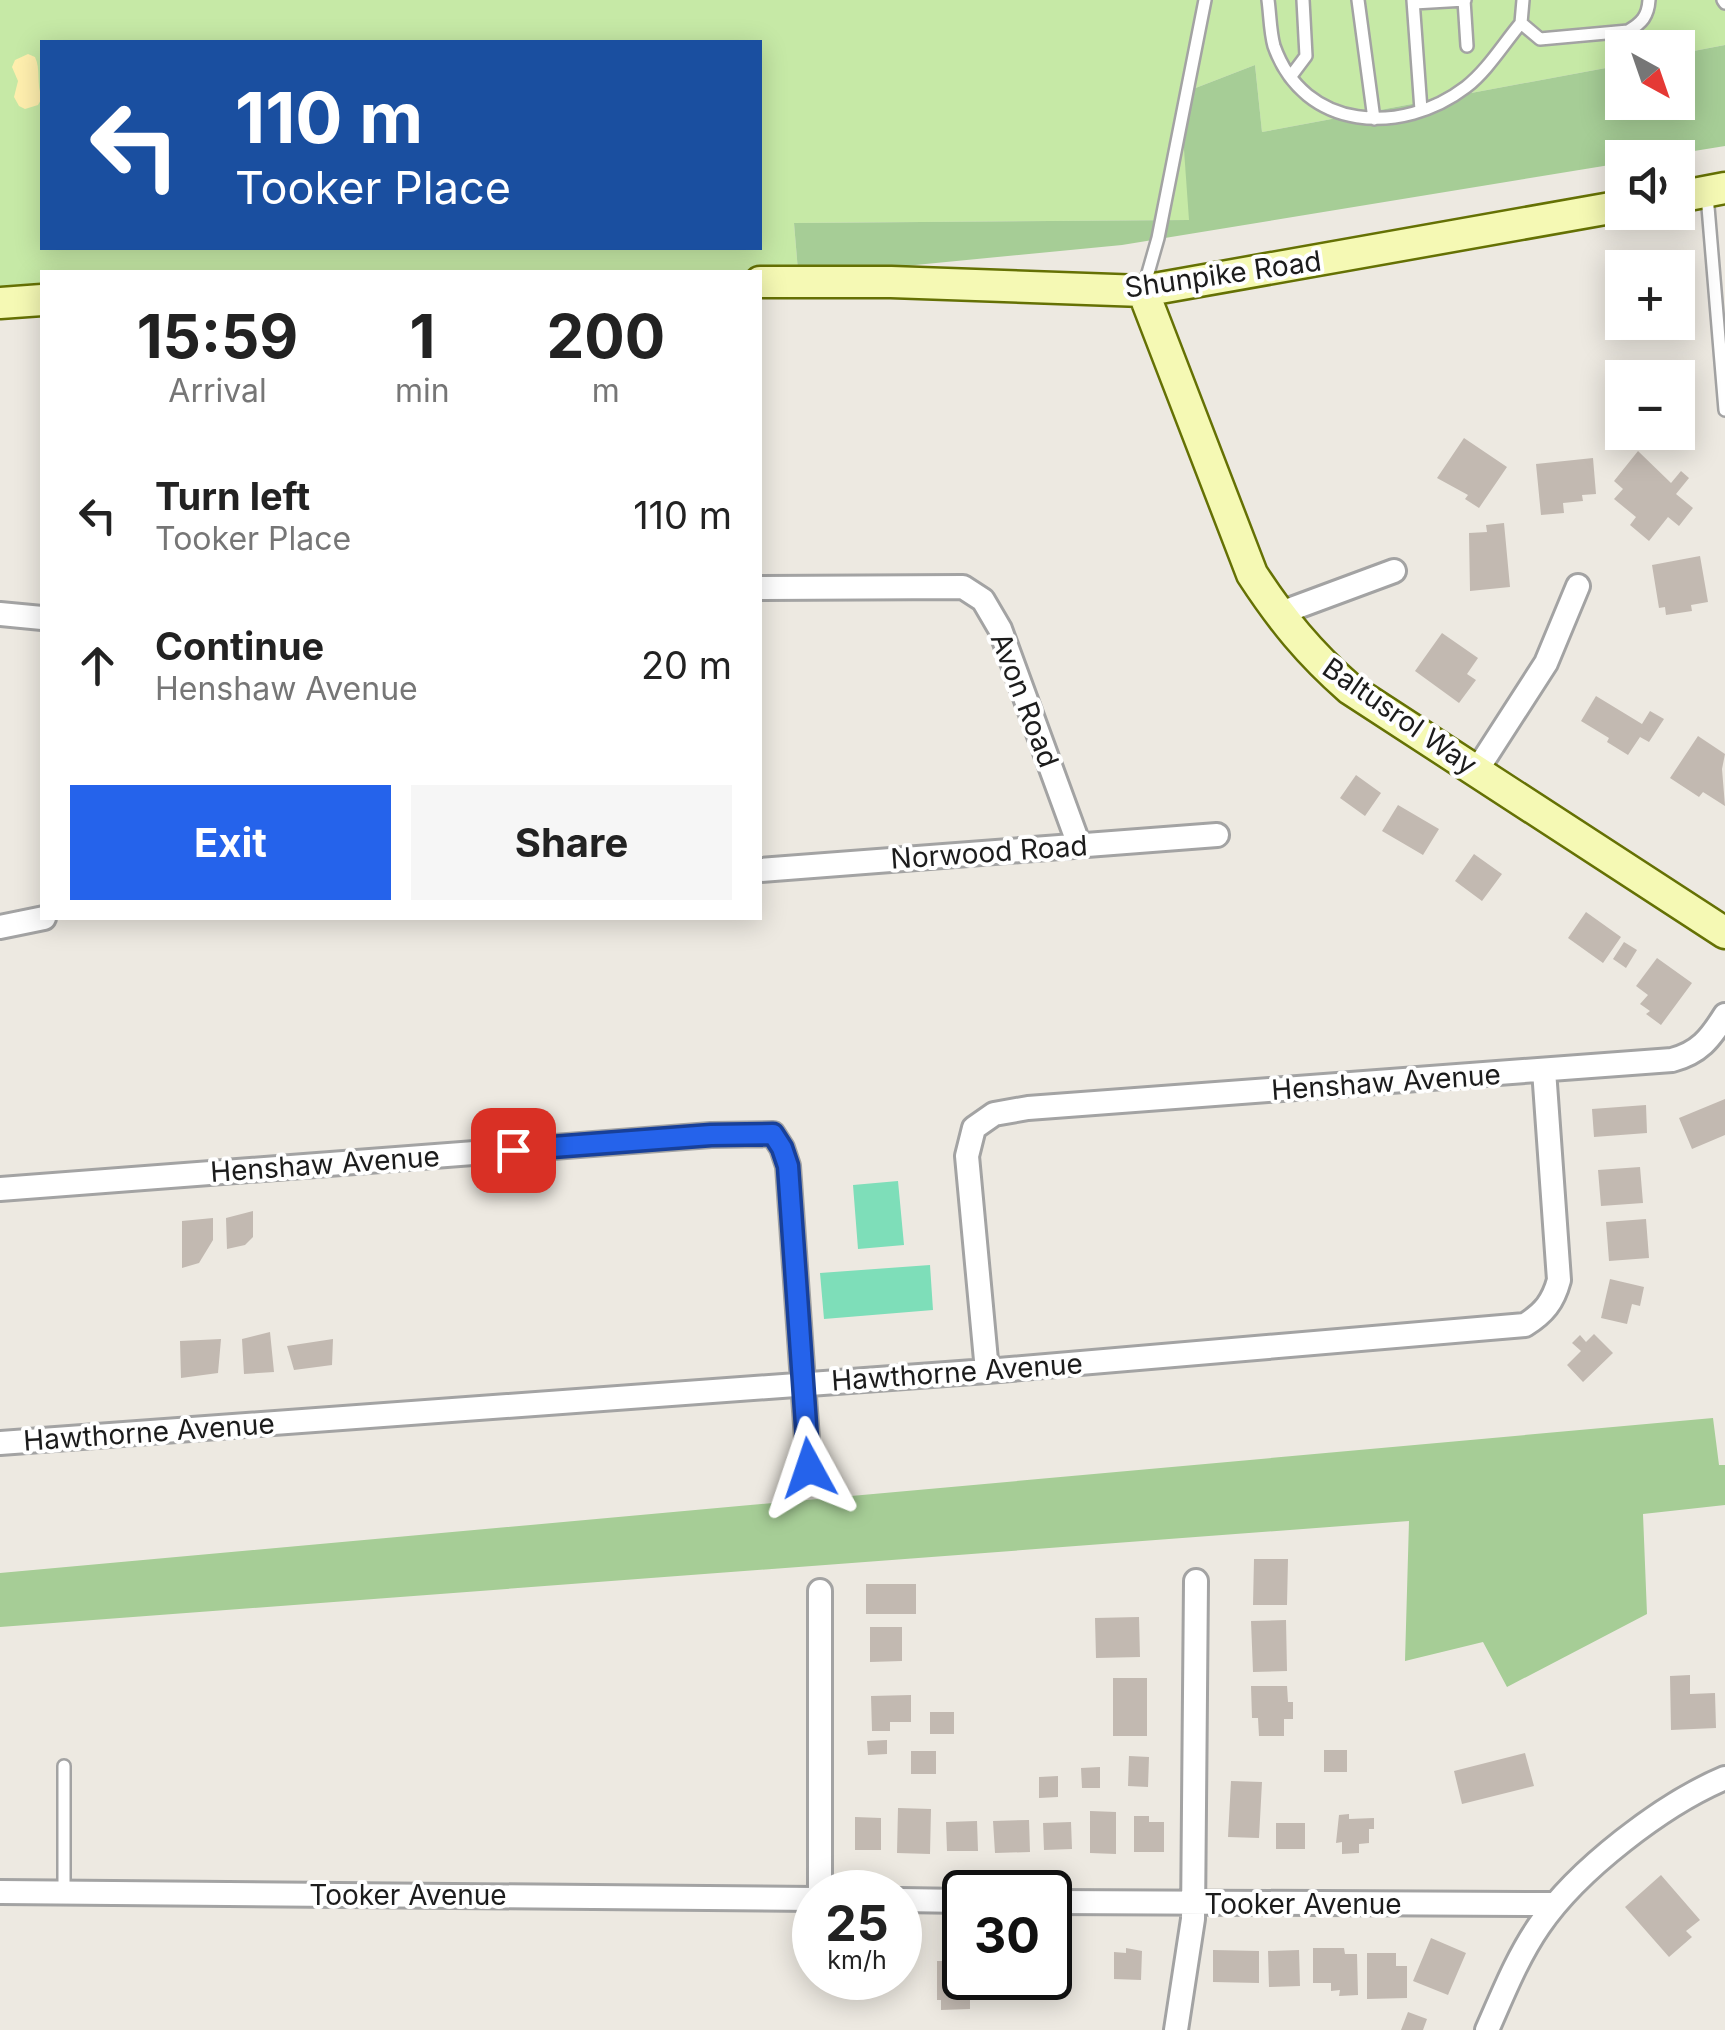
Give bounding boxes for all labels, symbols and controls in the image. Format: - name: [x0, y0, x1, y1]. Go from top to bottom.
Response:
- north arrow: [1605, 30, 1695, 120]
- map controls: [1605, 30, 1695, 450]
- text: 110 m: [235, 75, 423, 160]
- icon: left: [70, 80, 200, 210]
- button: sound: [1605, 140, 1695, 230]
- text: Tooker Place: [235, 160, 511, 215]
- street label: Shunpike Road: [1123, 243, 1323, 305]
- button: +: [1605, 250, 1695, 340]
- text: 15:59: [137, 300, 298, 372]
- text: 1: [409, 300, 435, 372]
- text: 200: [547, 300, 665, 372]
- button: −: [1605, 360, 1695, 450]
- text: Arrival: [168, 371, 267, 410]
- text: min: [395, 371, 450, 410]
- text: m: [592, 371, 620, 410]
- text: Turn left: [155, 473, 310, 519]
- icon: left: [70, 488, 125, 543]
- text: 110 m: [633, 492, 732, 538]
- text: Tooker Place: [155, 519, 351, 558]
- text: Continue: [155, 623, 324, 669]
- street label: Avon Road: [984, 628, 1066, 772]
- icon: ahead: [70, 638, 125, 693]
- text: 20 m: [641, 642, 732, 688]
- street label: Baltusrol Way: [1316, 650, 1484, 782]
- text: Henshaw Avenue: [155, 669, 418, 708]
- button: Exit: [70, 785, 391, 900]
- button: Share: [411, 785, 732, 900]
- street label: Norwood Road: [889, 828, 1089, 876]
- street label: Henshaw Avenue: [1270, 1057, 1502, 1107]
- pin: [471, 1108, 556, 1193]
- icon: arrive: [486, 1123, 541, 1178]
- street label: Henshaw Avenue: [209, 1139, 441, 1189]
- street label: Hawthorne Avenue: [830, 1346, 1084, 1398]
- street label: Hawthorne Avenue: [22, 1406, 276, 1458]
- position arrow: [757, 1416, 861, 1520]
- speed limit sign: 30: [942, 1870, 1072, 2000]
- street label: Tooker Avenue: [309, 1878, 507, 1912]
- street label: Tooker Avenue: [1204, 1887, 1402, 1921]
- text: 25: [825, 1893, 889, 1953]
- text: km/h: [827, 1945, 887, 1975]

